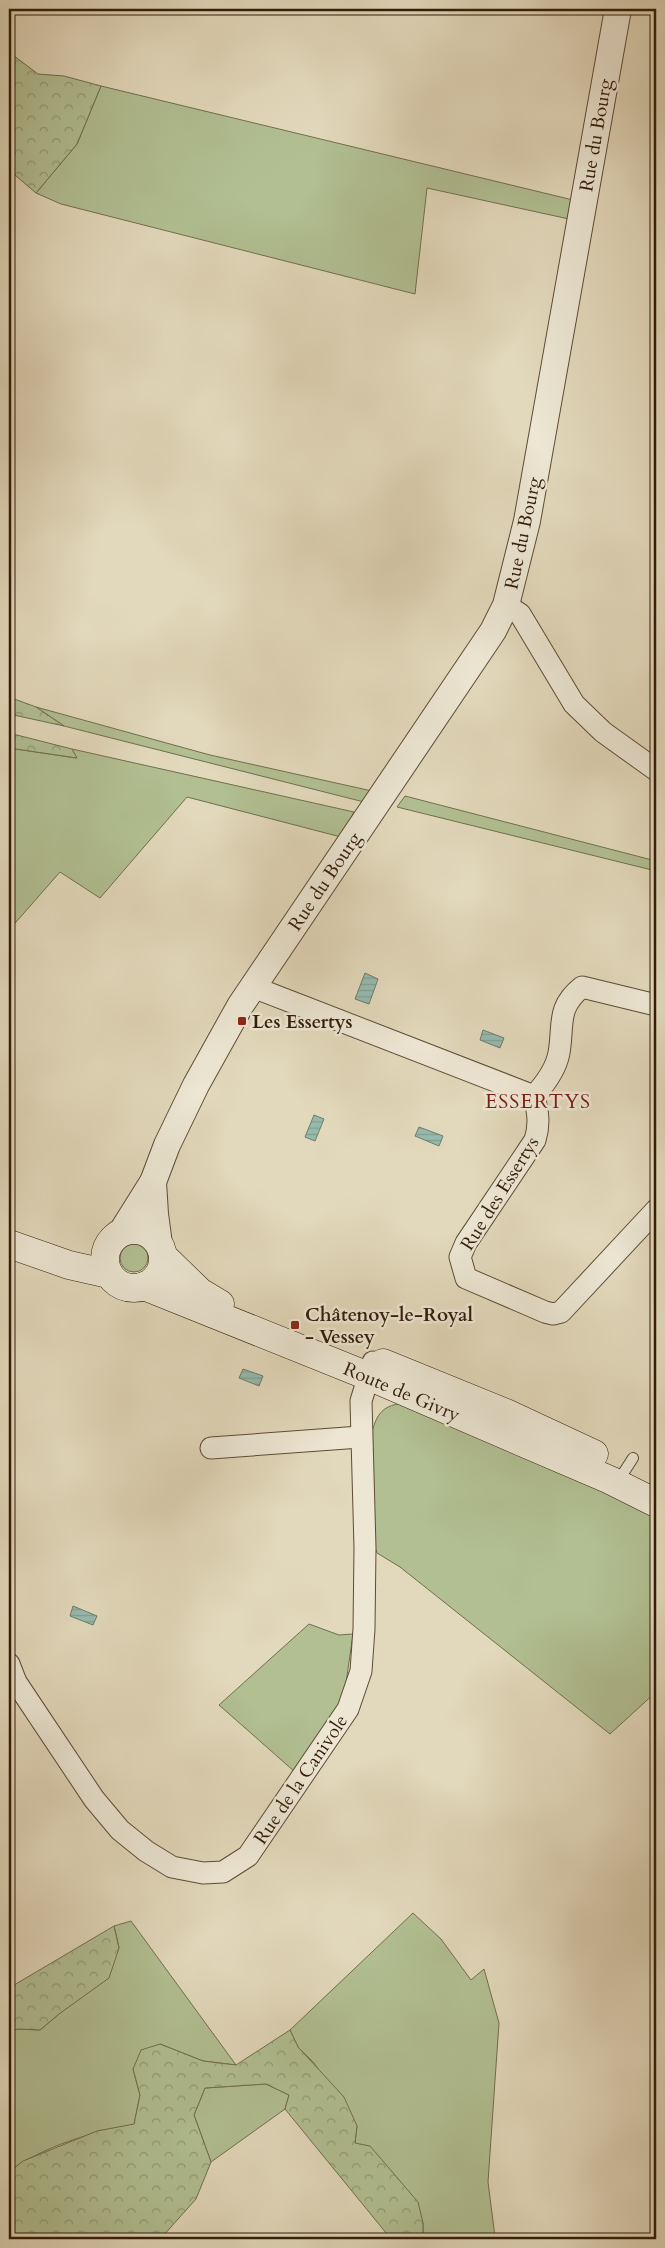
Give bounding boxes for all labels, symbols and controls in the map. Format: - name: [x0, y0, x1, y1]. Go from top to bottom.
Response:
- street label: Rue du Bourg: [573, 76, 619, 194]
- street label: Rue du Bourg: [498, 474, 548, 592]
- street label: Rue du Bourg: [282, 827, 368, 936]
- place label: Les Essertys: [252, 1009, 353, 1035]
- marker: Les Essertys: [236, 1015, 248, 1027]
- district label: ESSERTYS: [485, 1088, 591, 1115]
- street label: Rue des Essertys: [454, 1132, 545, 1256]
- place label: Châtenoy-le-Royal - Vessey: [305, 1302, 473, 1350]
- marker: Châtenoy-le-Royal - Vessey: [289, 1319, 301, 1331]
- street label: Route de Givry: [339, 1356, 464, 1428]
- street label: Rue de la Canivole: [248, 1709, 354, 1850]

